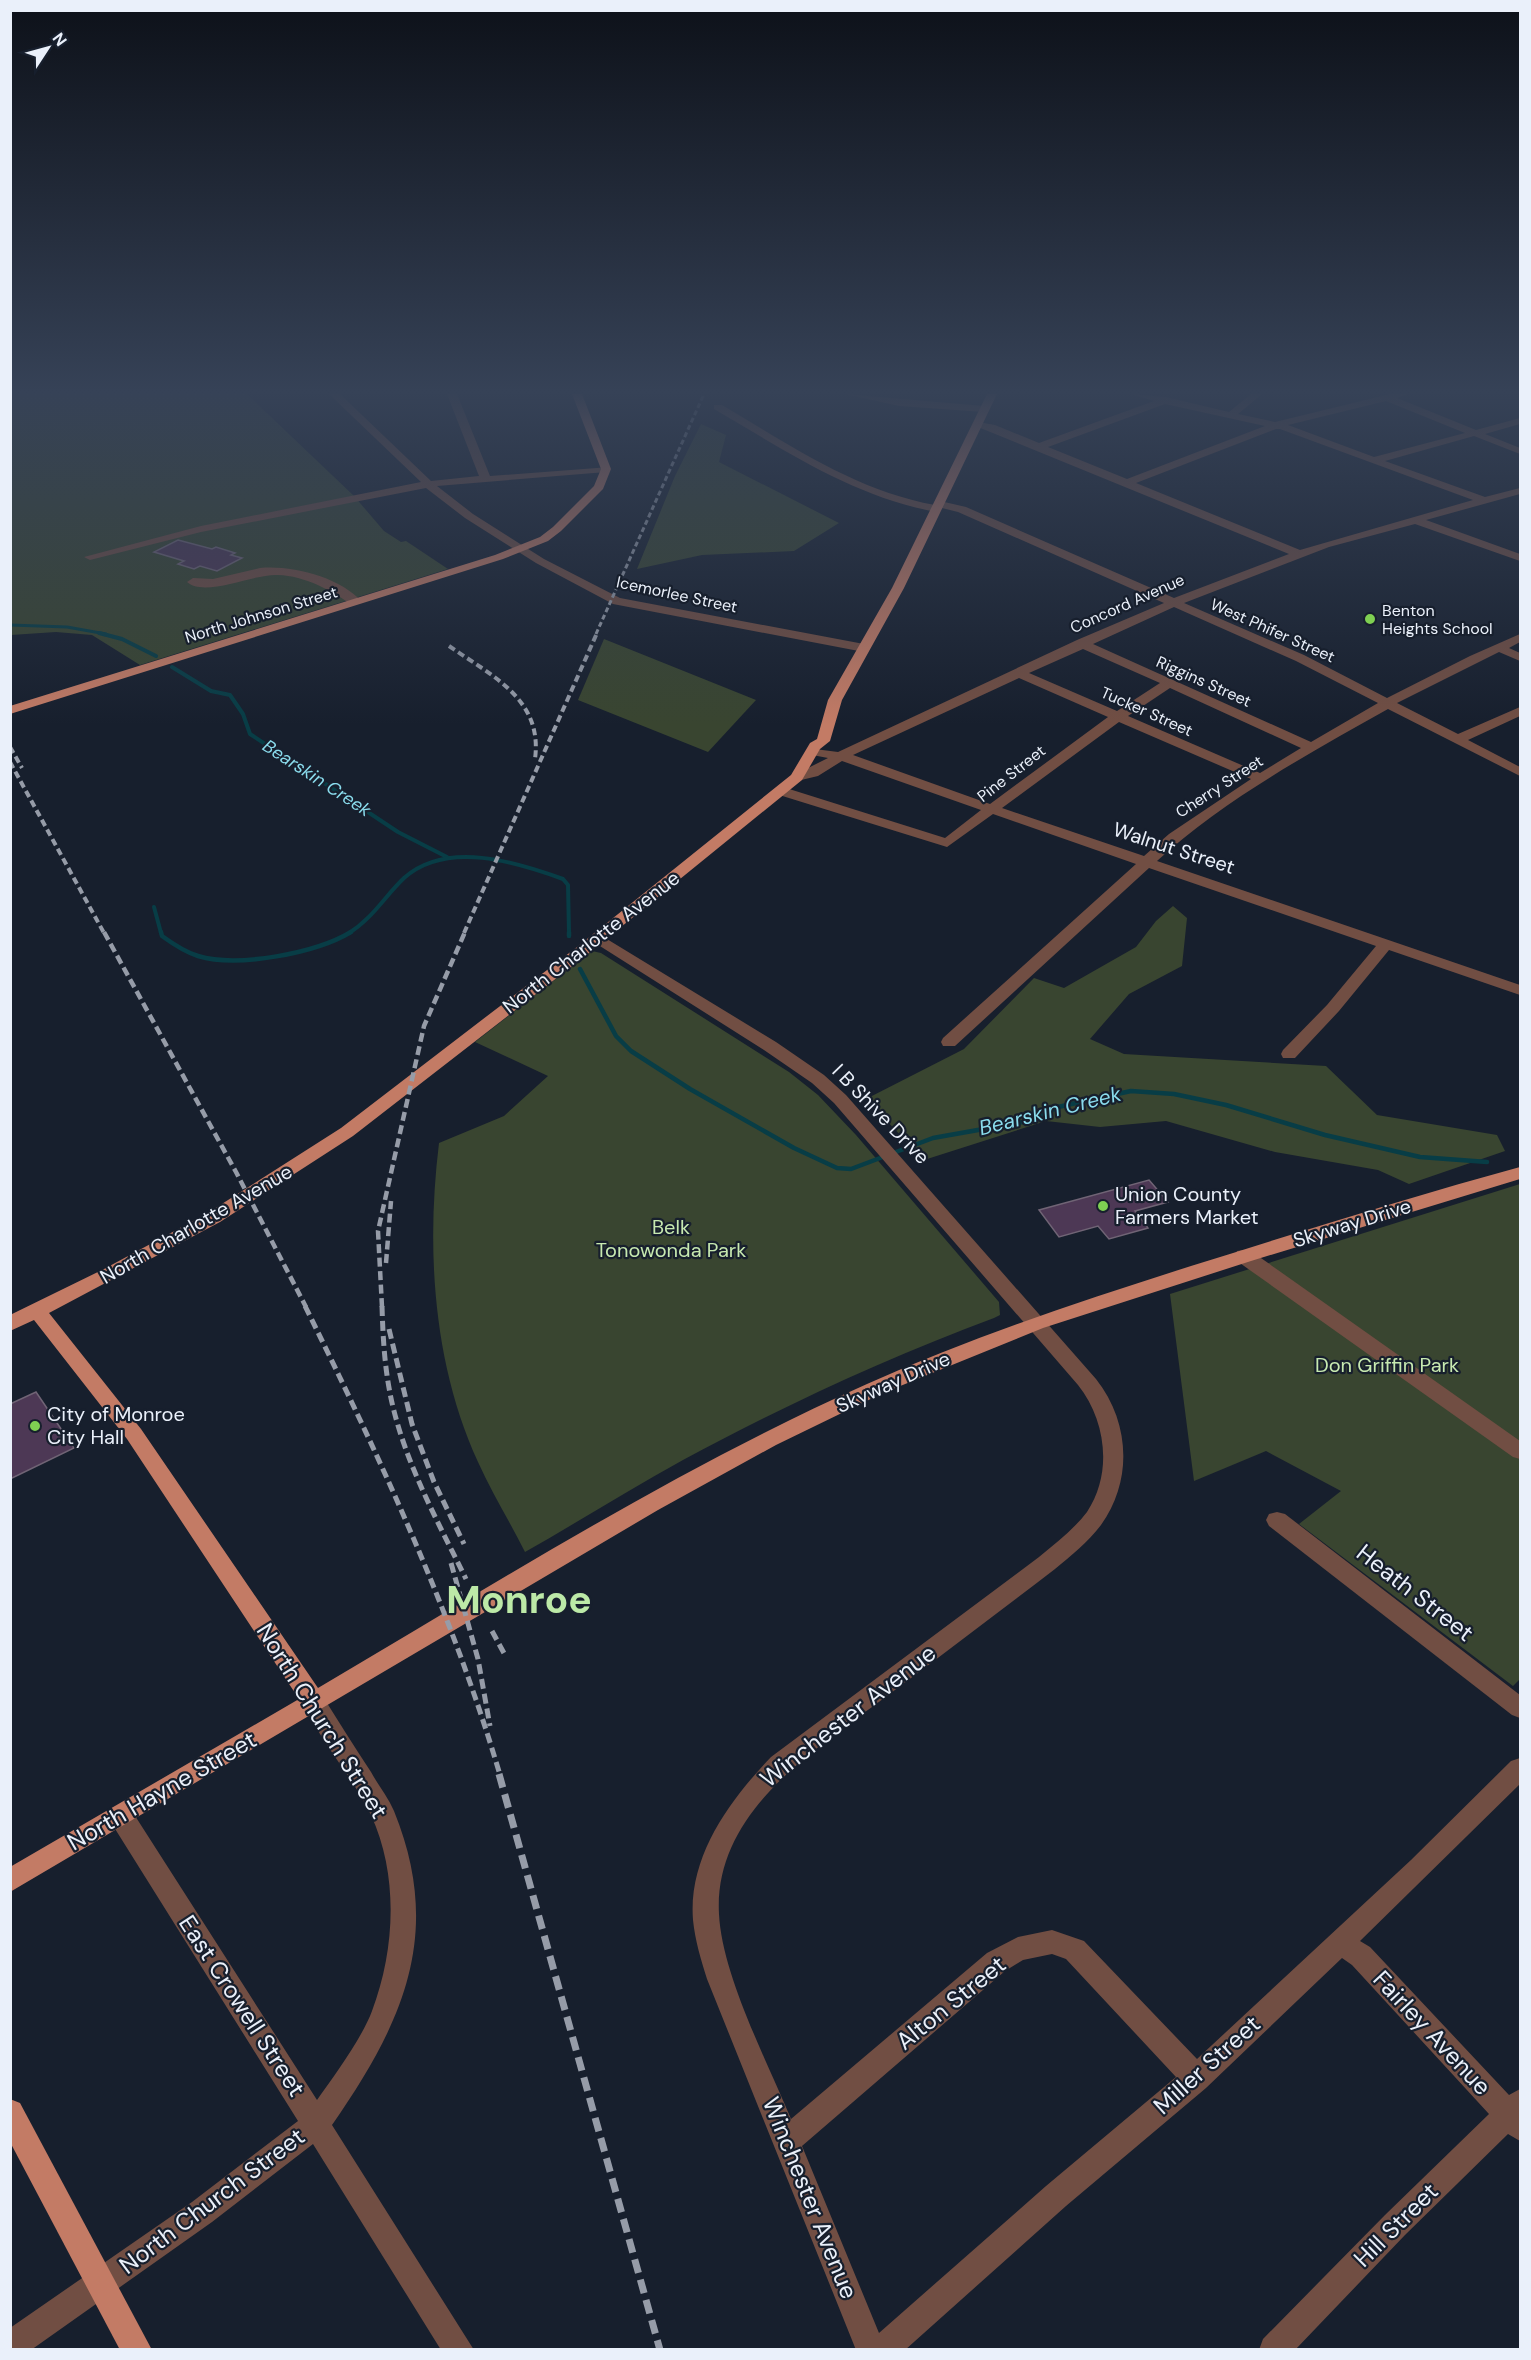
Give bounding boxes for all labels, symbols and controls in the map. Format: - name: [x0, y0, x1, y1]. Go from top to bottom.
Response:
- north arrow: [18, 18, 78, 78]
- text: N: [48, 29, 72, 50]
- street label: Concord Avenue: [1067, 569, 1188, 638]
- street label: Icemorlee Street: [615, 571, 739, 618]
- street label: North Johnson Street: [182, 581, 340, 648]
- street label: West Phifer Street: [1207, 594, 1338, 667]
- place label: Benton Heights School: [1382, 600, 1493, 639]
- marker: Benton Heights School: [1363, 612, 1377, 626]
- street label: Riggins Street: [1153, 651, 1255, 712]
- street label: Tucker Street: [1097, 682, 1196, 741]
- water label: Bearskin Creek: [258, 734, 377, 823]
- street label: Pine Street: [973, 740, 1050, 807]
- street label: Cherry Street: [1172, 750, 1267, 822]
- street label: Walnut Street: [1110, 816, 1238, 880]
- street label: North Charlotte Avenue: [497, 865, 685, 1019]
- street label: I B Shive Drive: [827, 1058, 935, 1170]
- water label: Bearskin Creek: [976, 1080, 1124, 1142]
- street label: North Charlotte Avenue: [95, 1158, 297, 1290]
- place label: Union County Farmers Market: [1115, 1181, 1259, 1230]
- street label: Skyway Drive: [1290, 1193, 1414, 1253]
- marker: Union County Farmers Market: [1096, 1199, 1110, 1213]
- park label: Belk Tonowonda Park: [596, 1214, 746, 1263]
- street label: Skyway Drive: [832, 1345, 954, 1419]
- park label: Don Griffin Park: [1315, 1352, 1459, 1378]
- place label: City of Monroe City Hall: [47, 1401, 185, 1450]
- marker: City of Monroe City Hall: [28, 1419, 42, 1433]
- street label: Heath Street: [1350, 1537, 1480, 1648]
- district label: Monroe: [446, 1574, 592, 1625]
- street label: North Church Street: [250, 1617, 395, 1824]
- street label: Winchester Avenue: [753, 1637, 942, 1794]
- street label: North Hayne Street: [62, 1724, 262, 1857]
- street label: East Crowell Street: [172, 1909, 313, 2102]
- street label: Alton Street: [889, 1949, 1012, 2056]
- street label: Fairley Avenue: [1367, 1964, 1498, 2102]
- street label: Miller Street: [1147, 2008, 1267, 2121]
- street label: Winchester Avenue: [756, 2092, 865, 2303]
- street label: North Church Street: [113, 2121, 311, 2281]
- street label: Hill Street: [1347, 2176, 1445, 2274]

